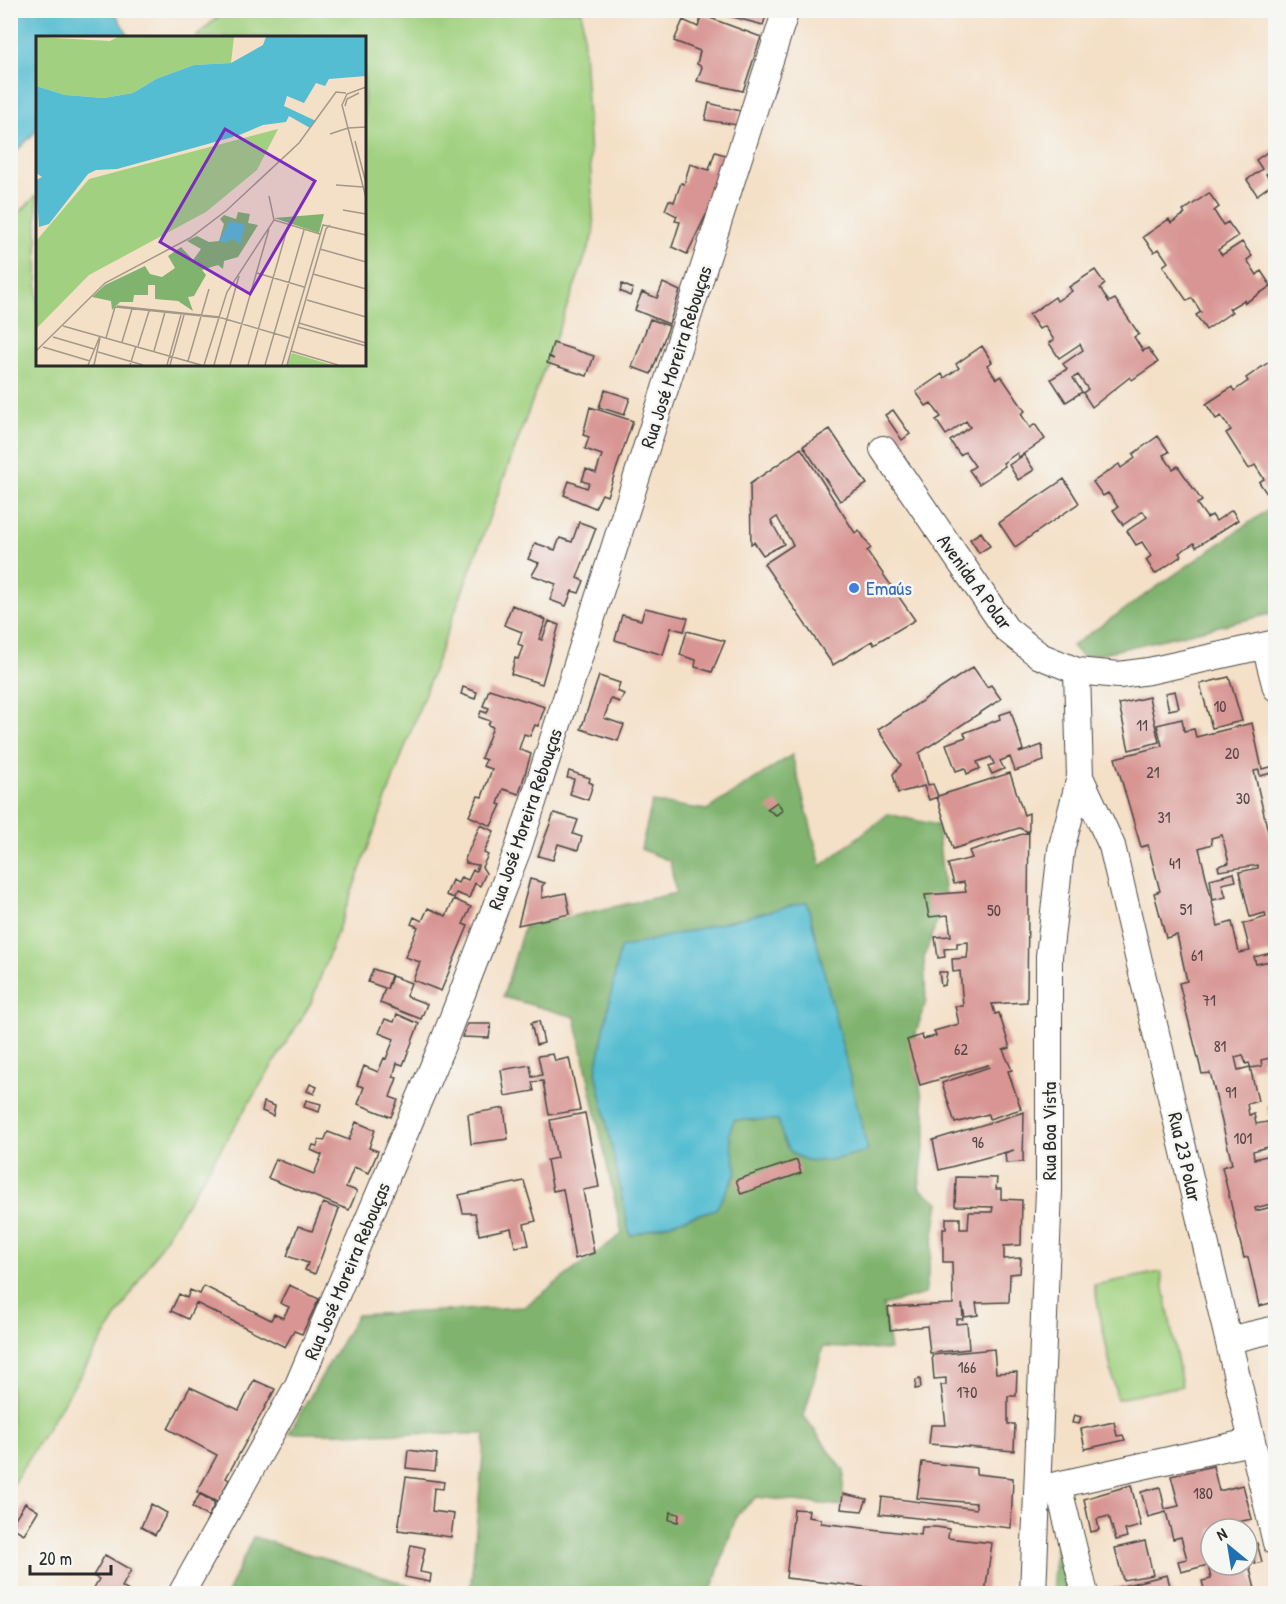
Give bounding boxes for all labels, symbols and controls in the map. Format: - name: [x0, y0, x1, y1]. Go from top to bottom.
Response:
- inset map: [36, 36, 366, 366]
- street label: Rua José Moreira Rebouças: [633, 262, 718, 451]
- street label: Avenida A Polar: [931, 528, 1020, 635]
- place label: Emaús: [866, 574, 912, 601]
- marker: Emaús: [847, 581, 861, 595]
- house number: 10: [1214, 695, 1226, 717]
- house number: 11: [1136, 714, 1148, 736]
- street label: Rua José Moreira Rebouças: [481, 724, 568, 913]
- house number: 20: [1225, 742, 1239, 764]
- house number: 21: [1146, 761, 1160, 783]
- house number: 30: [1236, 787, 1250, 809]
- house number: 31: [1158, 806, 1171, 828]
- house number: 41: [1169, 852, 1181, 874]
- house number: 51: [1180, 898, 1192, 920]
- house number: 50: [987, 899, 1001, 921]
- house number: 61: [1191, 944, 1203, 966]
- house number: 71: [1202, 989, 1216, 1011]
- house number: 81: [1214, 1035, 1227, 1057]
- house number: 62: [954, 1038, 968, 1060]
- house number: 91: [1225, 1081, 1237, 1103]
- street label: Rua Boa Vista: [1035, 1082, 1062, 1180]
- street label: Rua 23 Polar: [1162, 1110, 1209, 1205]
- house number: 101: [1234, 1127, 1253, 1149]
- house number: 96: [972, 1131, 984, 1153]
- street label: Rua José Moreira Rebouças: [297, 1178, 396, 1364]
- house number: 166: [958, 1356, 976, 1378]
- house number: 170: [957, 1381, 977, 1403]
- house number: 180: [1193, 1482, 1213, 1504]
- north arrow: [1199, 1517, 1259, 1577]
- text: N: [1212, 1522, 1231, 1546]
- scale bar: [30, 1538, 111, 1576]
- text: 20 m: [39, 1546, 72, 1571]

